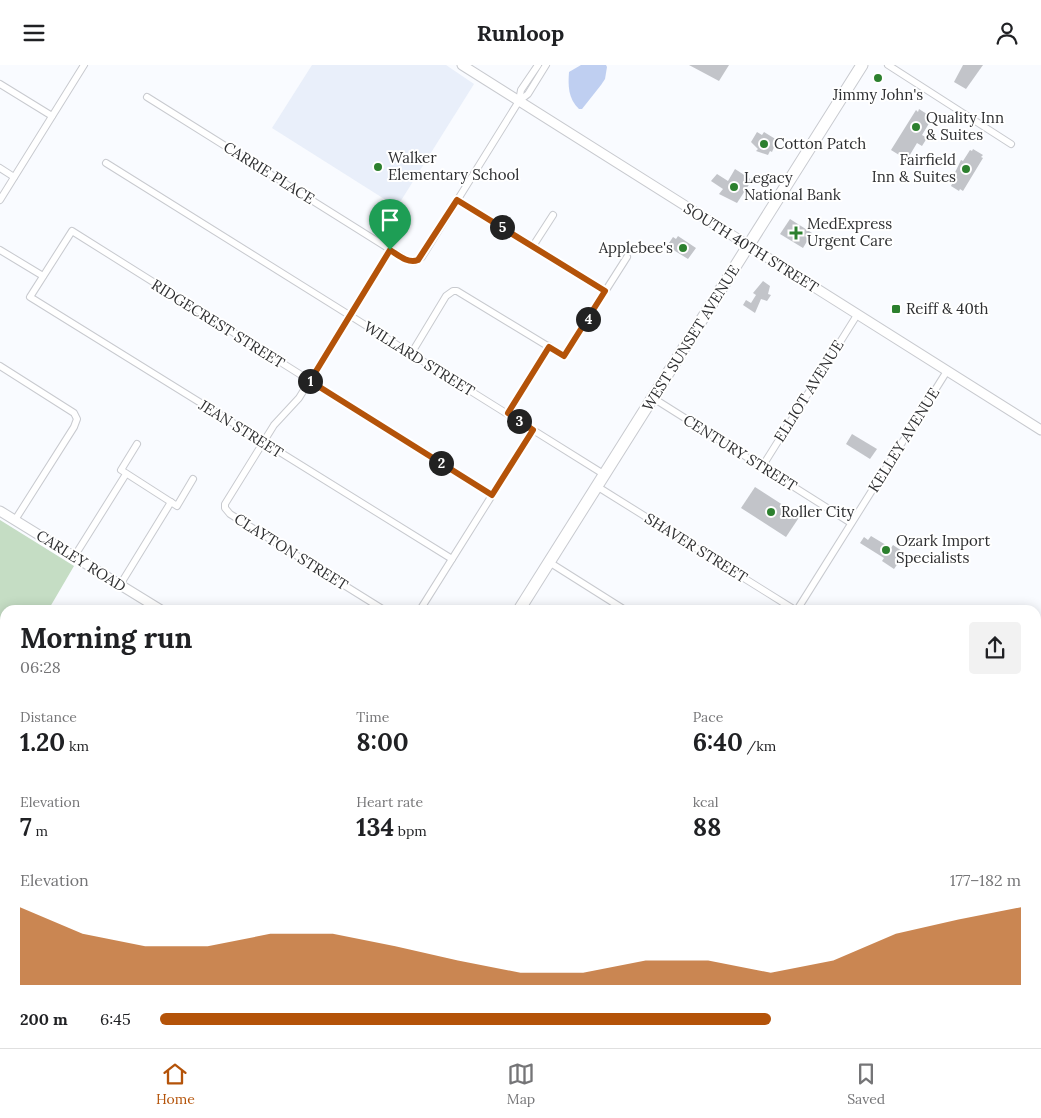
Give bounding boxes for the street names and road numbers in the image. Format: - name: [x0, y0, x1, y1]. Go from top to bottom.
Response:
- street label: CARRIE PLACE: [220, 137, 318, 208]
- street label: SOUTH 40TH STREET: [680, 198, 823, 297]
- street label: WEST SUNSET AVENUE: [638, 261, 743, 414]
- street label: RIDGECREST STREET: [148, 275, 289, 372]
- street label: WILLARD STREET: [360, 317, 479, 401]
- street label: ELLIOT AVENUE: [770, 336, 848, 445]
- street label: KELLEY AVENUE: [864, 384, 943, 496]
- street label: JEAN STREET: [195, 395, 287, 462]
- street label: CENTURY STREET: [680, 410, 801, 495]
- street label: SHAVER STREET: [641, 508, 751, 587]
- street label: CLAYTON STREET: [231, 509, 352, 594]
- street label: CARLEY ROAD: [33, 525, 130, 596]

